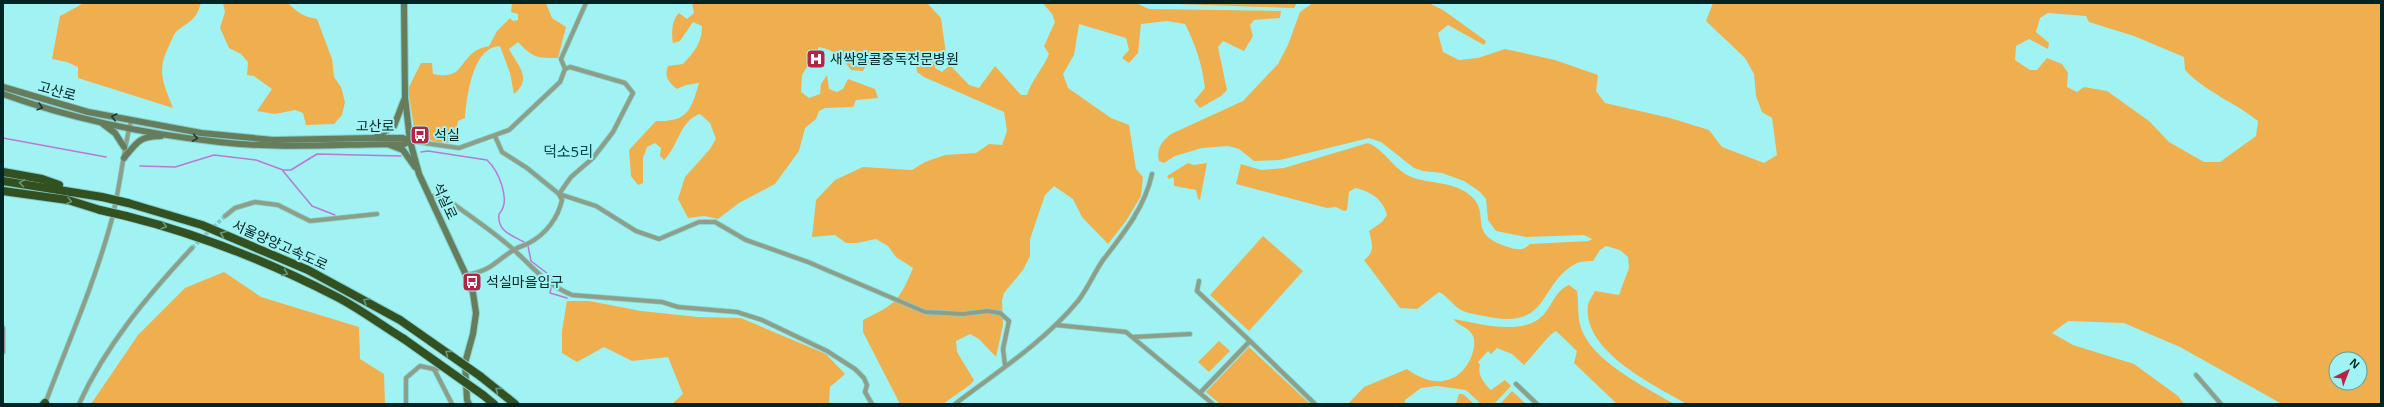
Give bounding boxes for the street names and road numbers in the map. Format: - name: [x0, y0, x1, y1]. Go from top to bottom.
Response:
- street label: 고산로: [36, 76, 78, 105]
- street label: 고산로: [356, 116, 394, 135]
- street label: 석실로: [429, 179, 462, 222]
- street label: 서울양양고속도로: [229, 215, 331, 274]

